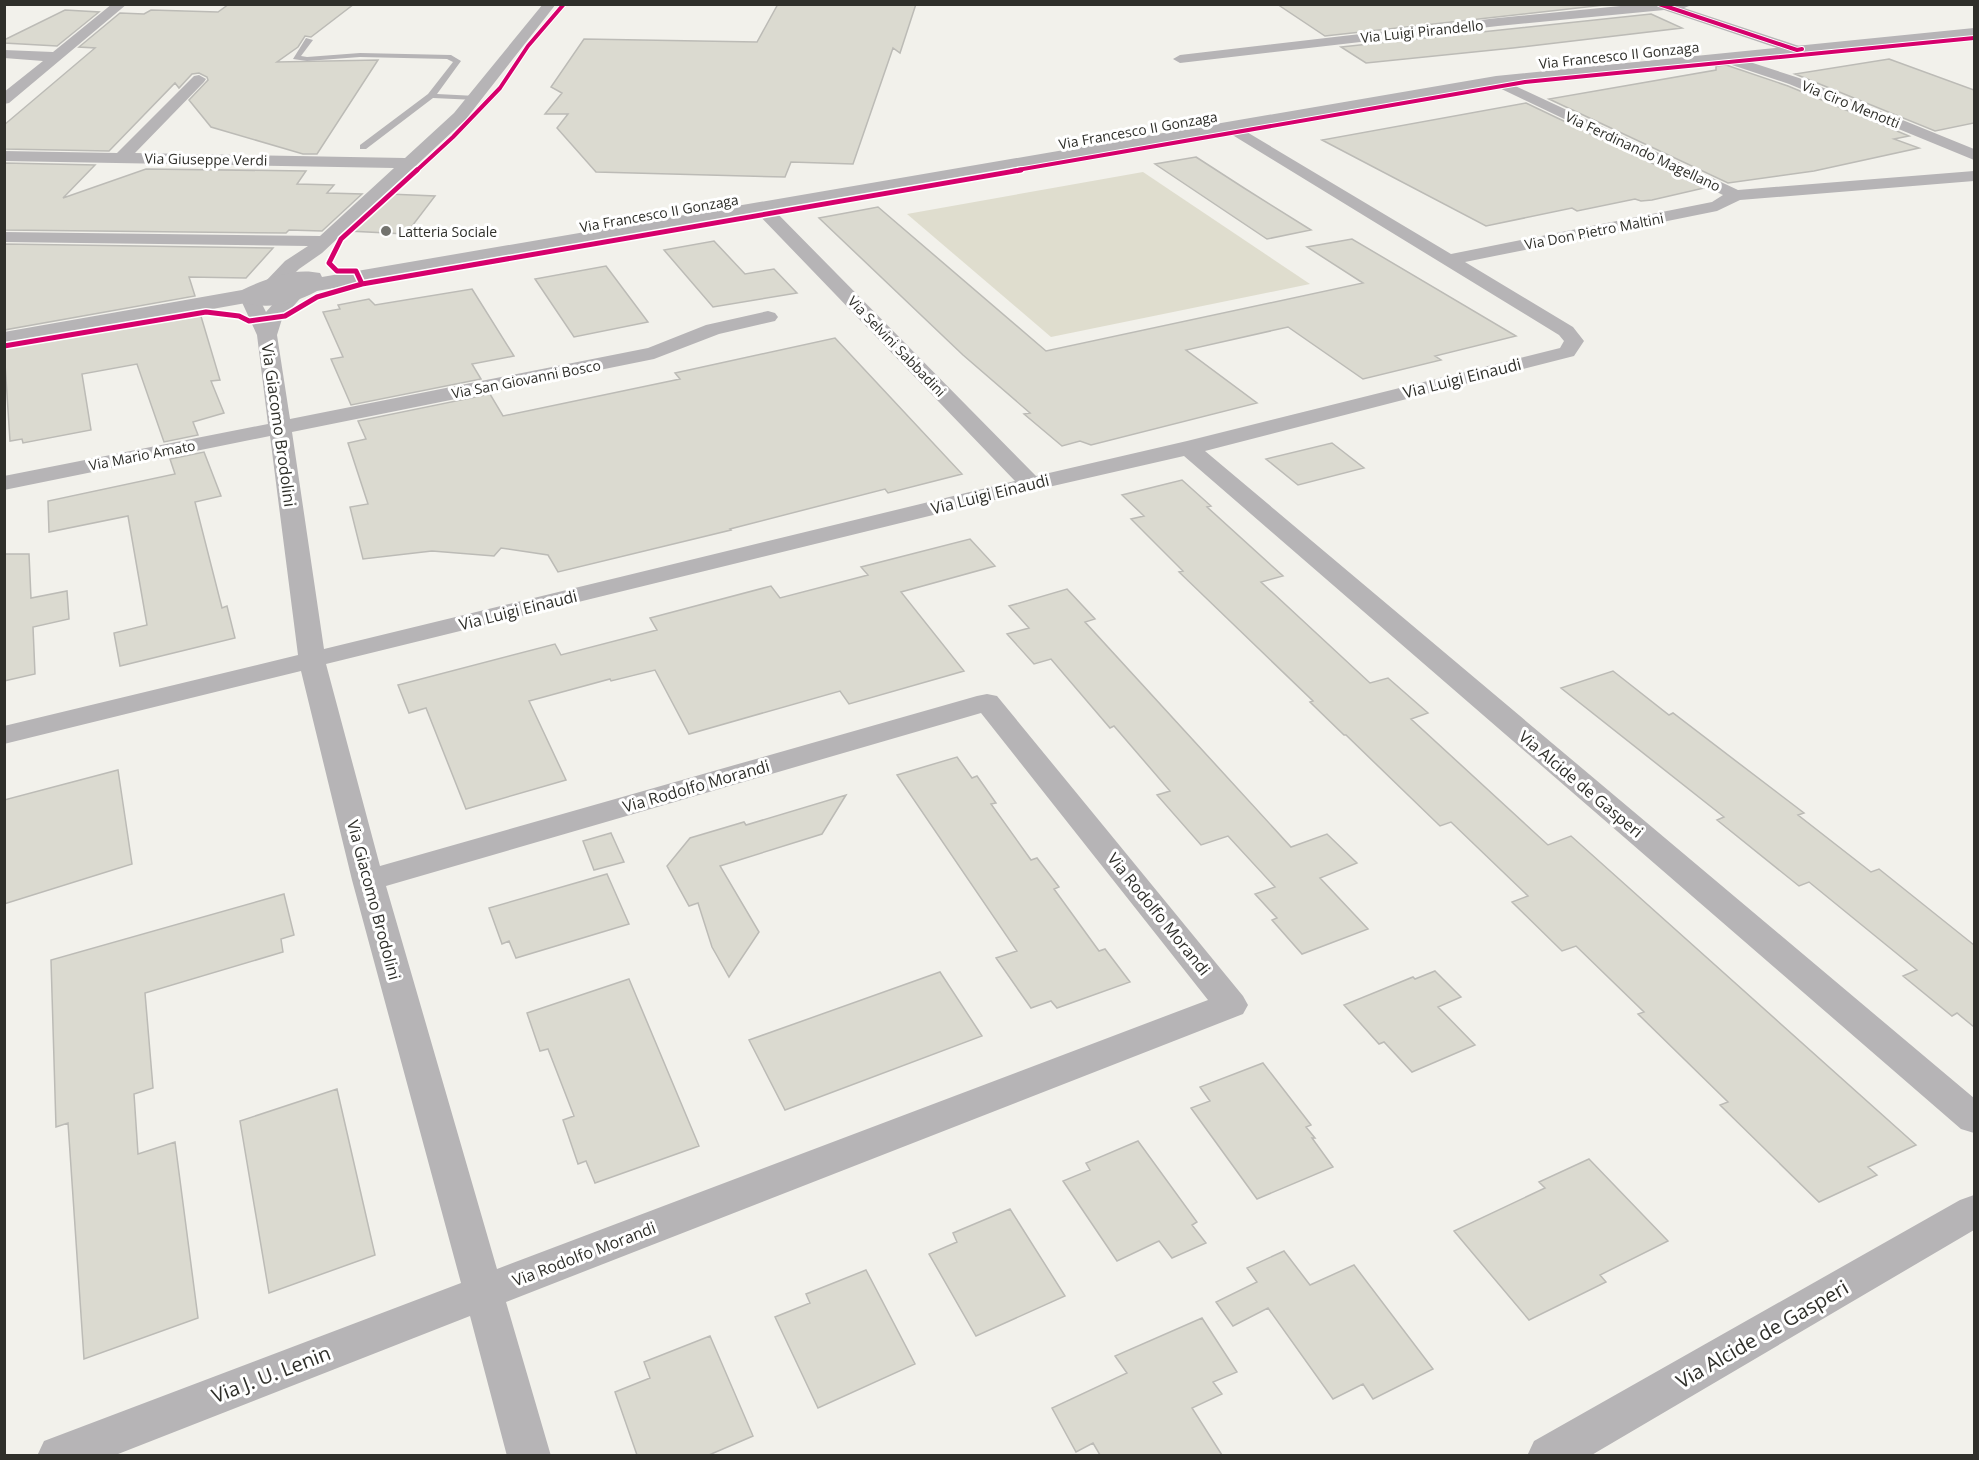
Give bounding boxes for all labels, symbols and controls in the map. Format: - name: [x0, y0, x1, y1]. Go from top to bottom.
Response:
- street label: Via Luigi Pirandello: [1360, 15, 1484, 47]
- street label: Via Francesco II Gonzaga: [1538, 37, 1700, 73]
- street label: Via Ciro Menotti: [1799, 76, 1903, 132]
- street label: Via Francesco II Gonzaga: [1057, 107, 1219, 153]
- street label: Via Ferdinando Magellano: [1562, 107, 1724, 195]
- street label: Via Giuseppe Verdi: [144, 148, 268, 170]
- street label: Via Francesco II Gonzaga: [578, 190, 740, 236]
- street label: Via Don Pietro Maltini: [1523, 208, 1665, 254]
- place label: Latteria Sociale: [398, 222, 497, 241]
- marker: Latteria Sociale: [379, 224, 393, 238]
- street label: Via Selvini Sabbadini: [844, 291, 950, 401]
- street label: Via Giacomo Brodolini: [257, 342, 301, 508]
- street label: Via Luigi Einaudi: [1401, 353, 1523, 403]
- street label: Via San Giovanni Bosco: [450, 355, 602, 403]
- street label: Via Mario Amato: [87, 435, 197, 475]
- street label: Via Luigi Einaudi: [929, 469, 1051, 519]
- street label: Via Luigi Einaudi: [457, 585, 579, 635]
- street label: Via Alcide de Gasperi: [1514, 725, 1648, 843]
- street label: Via Rodolfo Morandi: [620, 755, 772, 817]
- street label: Via Giacomo Brodolini: [342, 818, 406, 982]
- street label: Via Rodolfo Morandi: [1103, 848, 1215, 980]
- street label: Via Rodolfo Morandi: [509, 1217, 659, 1291]
- street label: Via Alcide de Gasperi: [1671, 1274, 1853, 1394]
- street label: Via J. U. Lenin: [208, 1339, 334, 1409]

